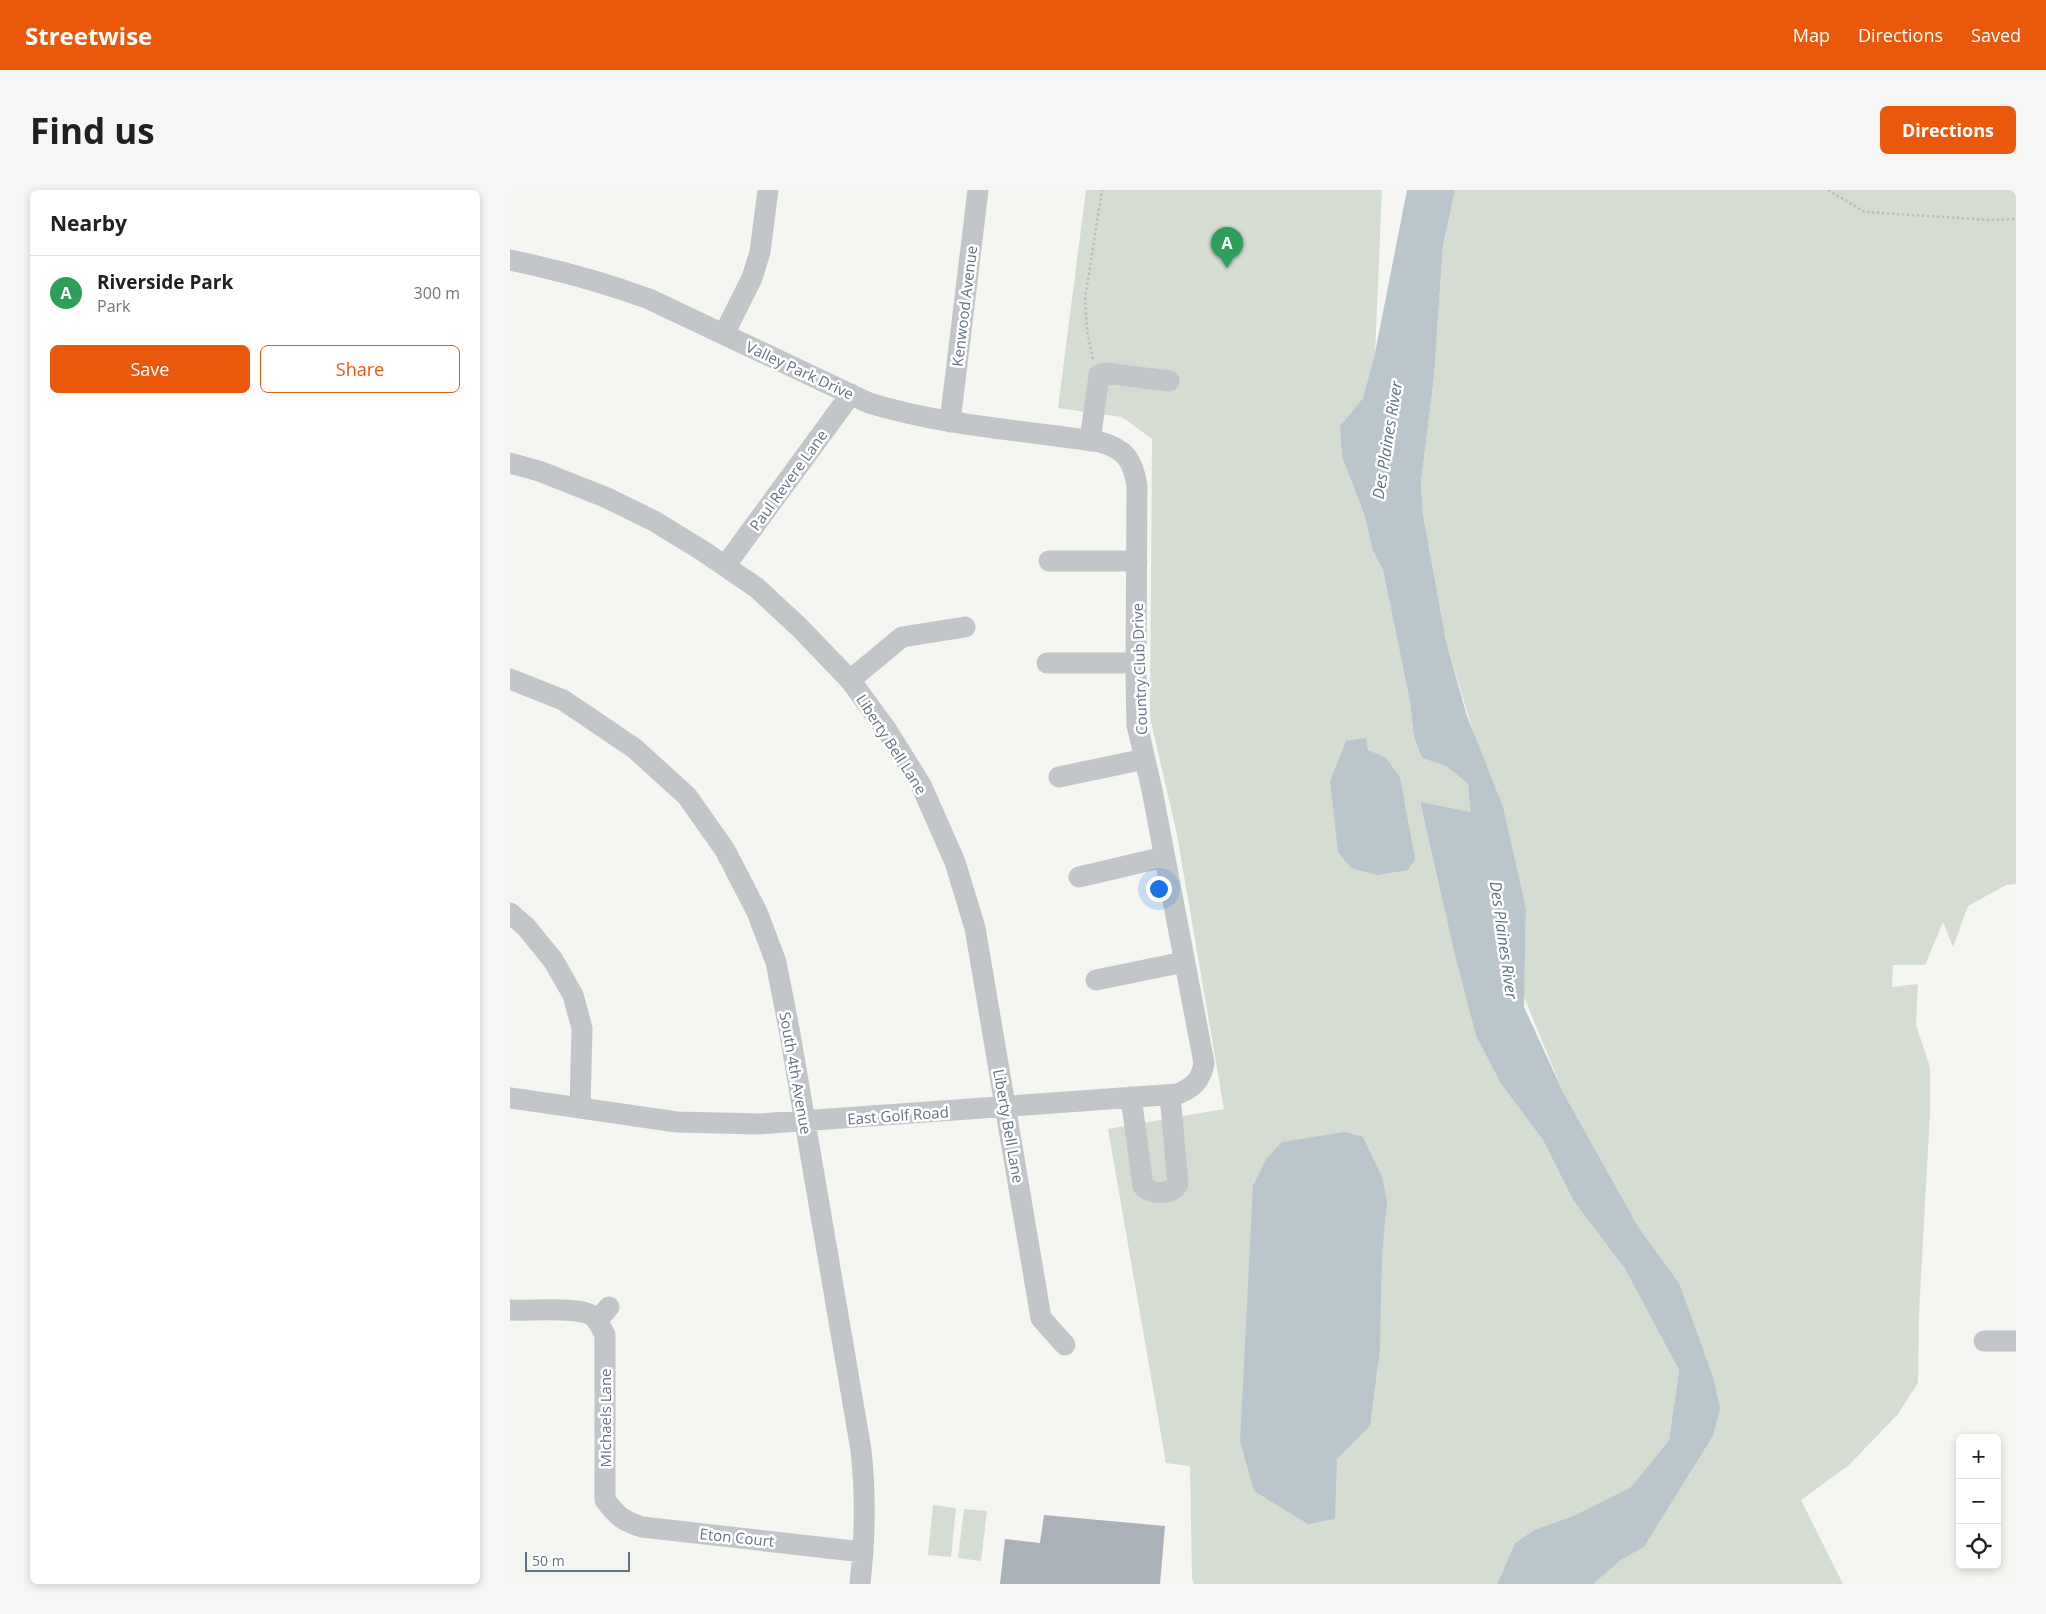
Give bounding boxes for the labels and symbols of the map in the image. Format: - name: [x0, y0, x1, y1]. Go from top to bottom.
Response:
- pin: A: [1211, 227, 1243, 268]
- street label: Kenwood Avenue: [947, 244, 981, 368]
- street label: Valley Park Drive: [743, 336, 857, 404]
- water label: Des Plaines River: [1367, 379, 1407, 500]
- street label: Paul Revere Lane: [745, 426, 831, 534]
- street label: Country Club Drive: [1127, 603, 1151, 735]
- street label: Liberty Bell Lane: [852, 690, 932, 798]
- your location: [1146, 876, 1172, 902]
- water label: Des Plaines River: [1485, 880, 1523, 1001]
- street label: South 4th Avenue: [775, 1010, 817, 1136]
- street label: Liberty Bell Lane: [989, 1067, 1029, 1185]
- street label: East Golf Road: [847, 1101, 949, 1129]
- street label: Michaels Lane: [595, 1368, 615, 1468]
- street label: Eton Court: [699, 1523, 775, 1551]
- scale bar: [525, 1549, 630, 1572]

